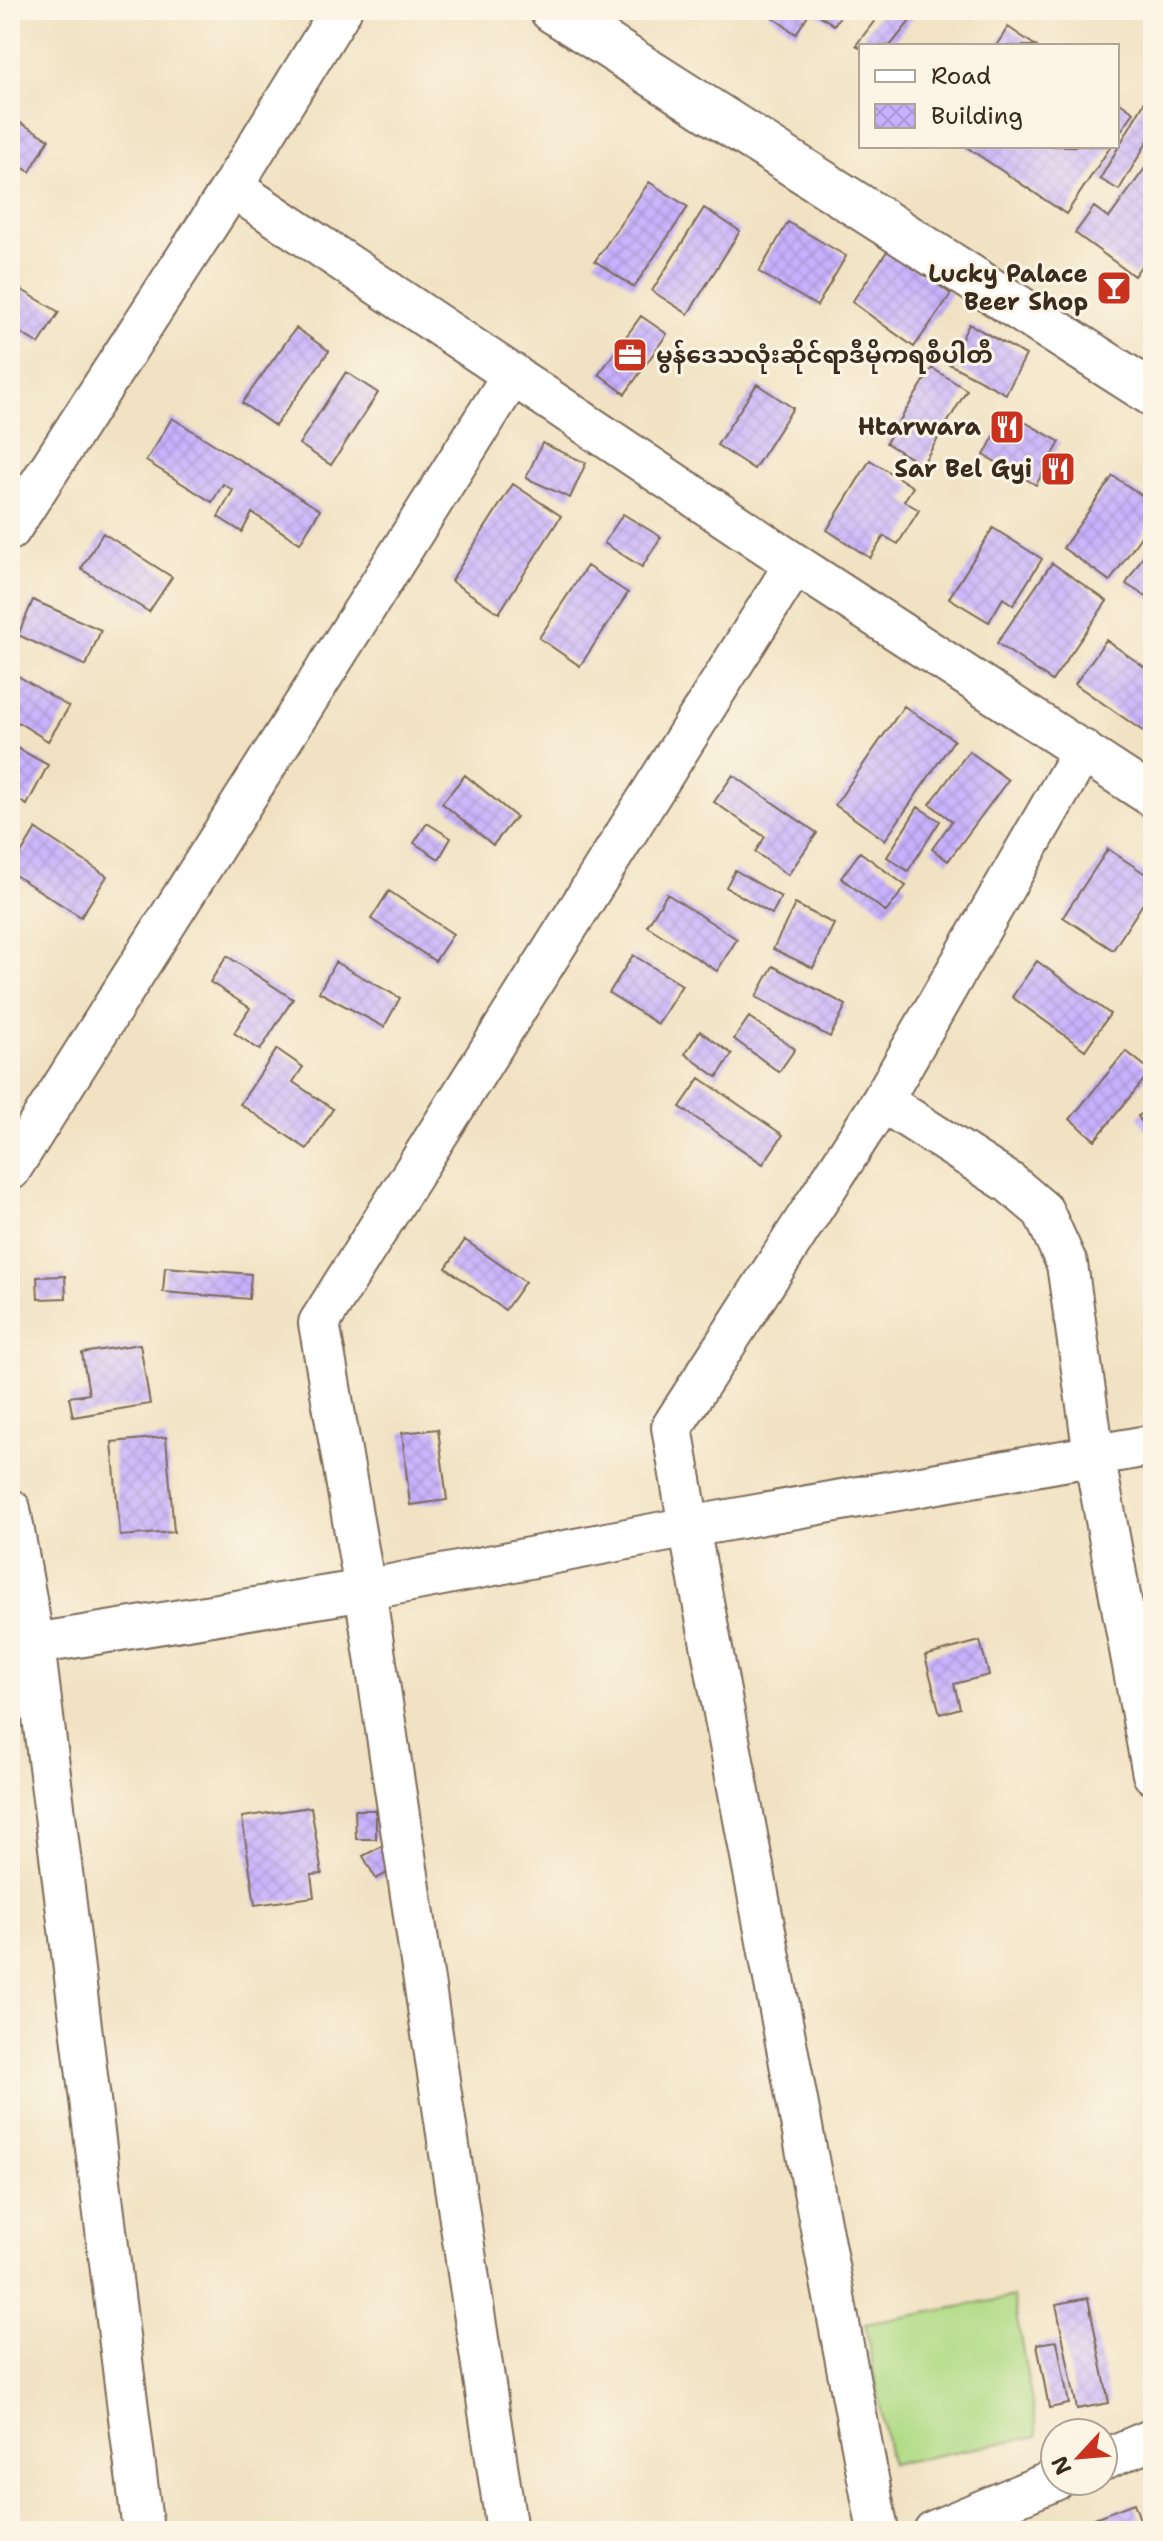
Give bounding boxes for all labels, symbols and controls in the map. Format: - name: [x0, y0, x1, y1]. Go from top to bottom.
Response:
- legend: [859, 44, 1119, 148]
- text: Road: [931, 60, 991, 92]
- text: Building: [931, 100, 1023, 132]
- place label: Lucky Palace Beer Shop: [928, 258, 1088, 318]
- bar icon: Lucky Palace Beer Shop: [1095, 269, 1133, 307]
- office icon: မွန်ဒေသလုံးဆိုင်ရာဒီမိုကရစီပါတီ: [611, 336, 649, 374]
- place label: မွန်ဒေသလုံးဆိုင်ရာဒီမိုကရစီပါတီ: [656, 339, 993, 374]
- restaurant icon: Htarwara: [988, 408, 1026, 446]
- place label: Htarwara: [858, 411, 982, 443]
- restaurant icon: Sar Bel Gyi: [1039, 450, 1077, 488]
- place label: Sar Bel Gyi: [894, 453, 1032, 485]
- north arrow: [1039, 2417, 1119, 2497]
- text: N: [1045, 2451, 1078, 2480]

